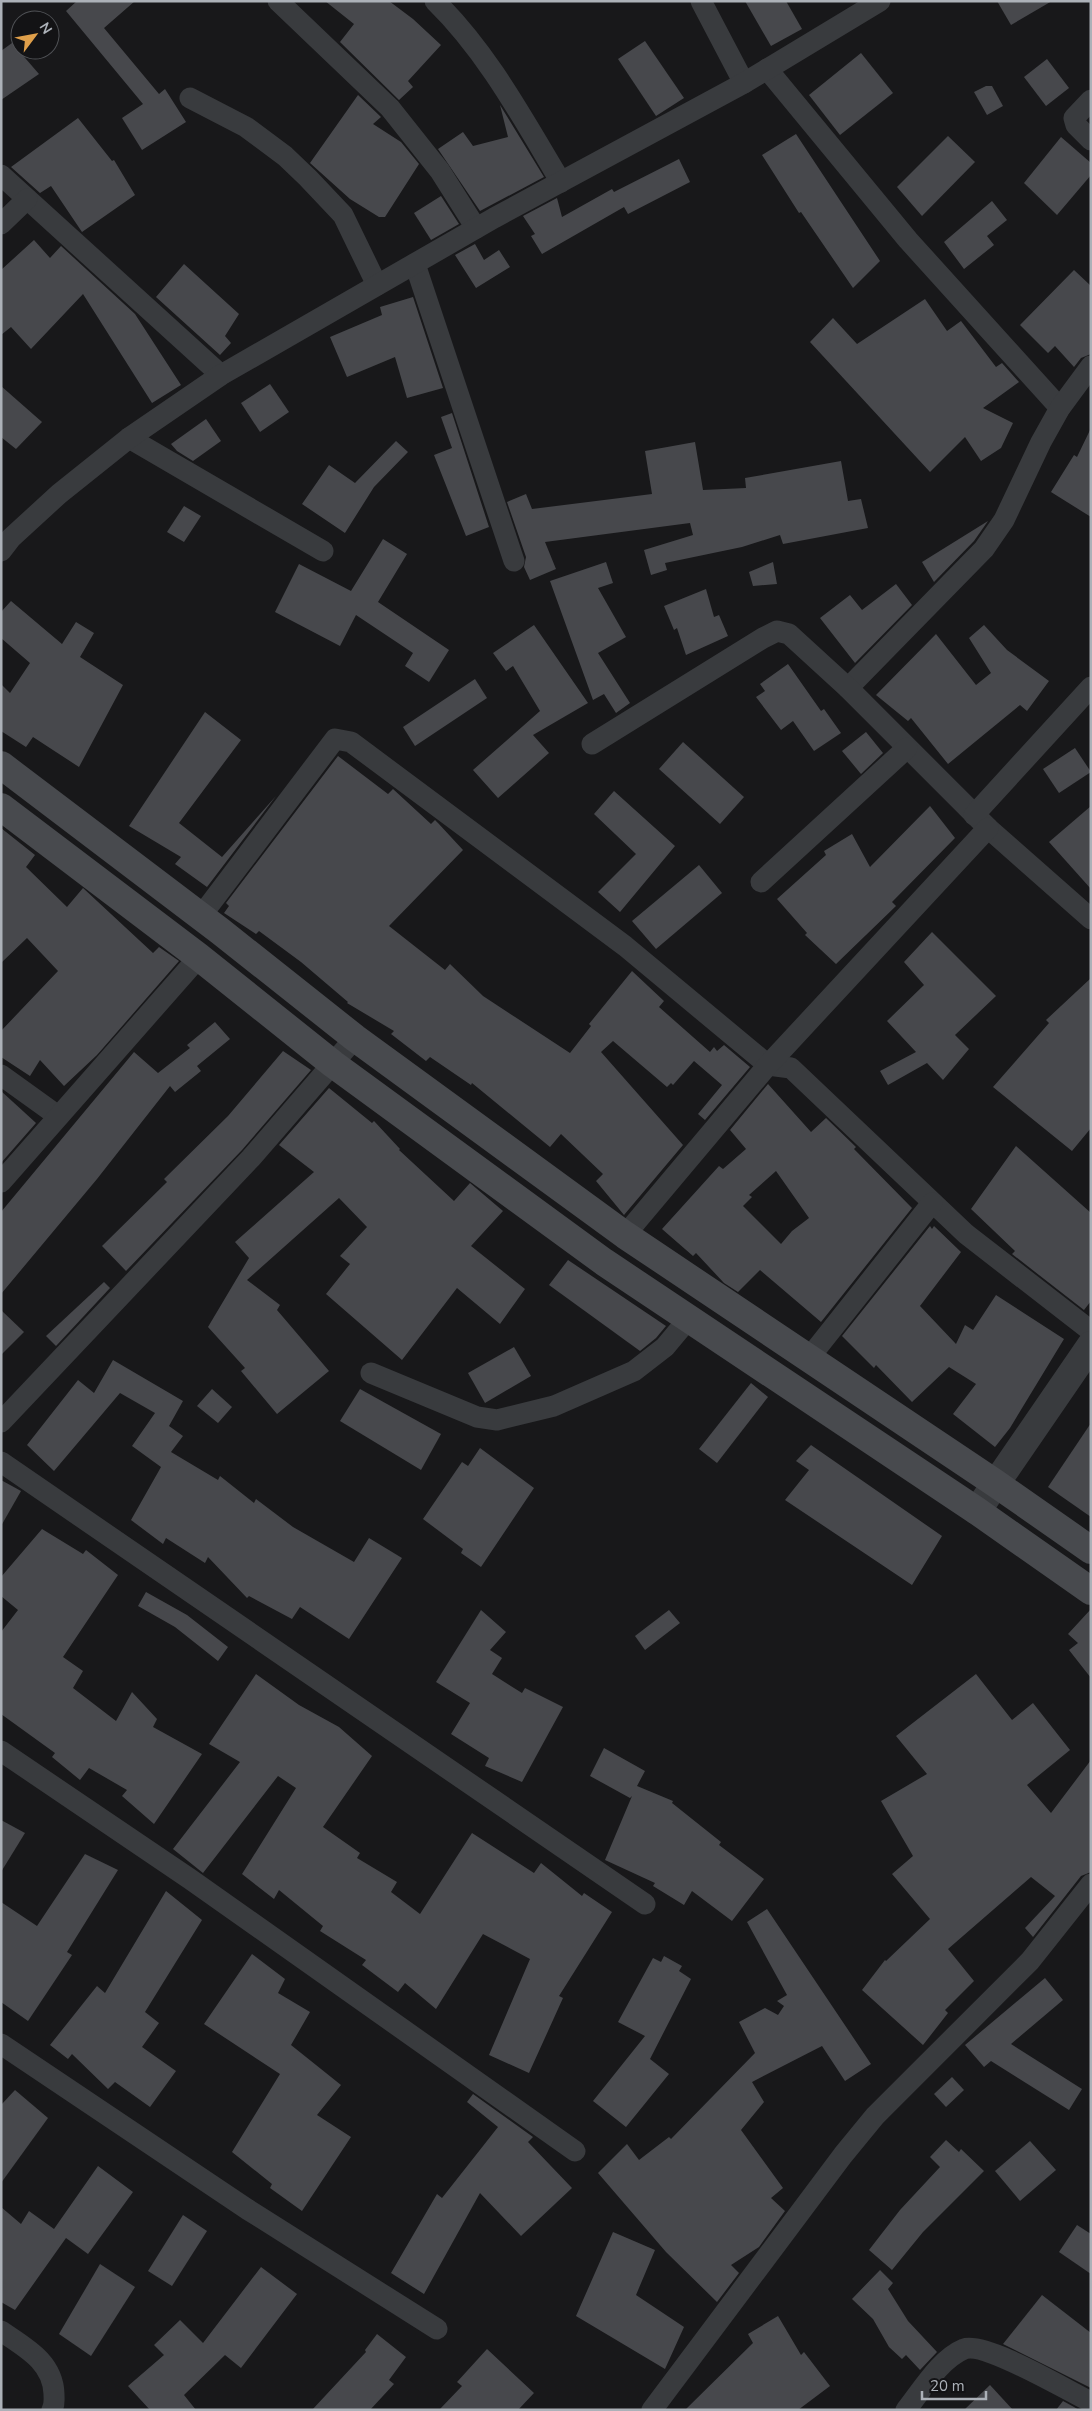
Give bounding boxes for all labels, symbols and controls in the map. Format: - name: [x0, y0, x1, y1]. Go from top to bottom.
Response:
- north arrow: [10, 10, 60, 60]
- text: N: [35, 19, 56, 38]
- scale bar: [922, 2368, 986, 2400]
- text: 20 m: [930, 2376, 965, 2396]

